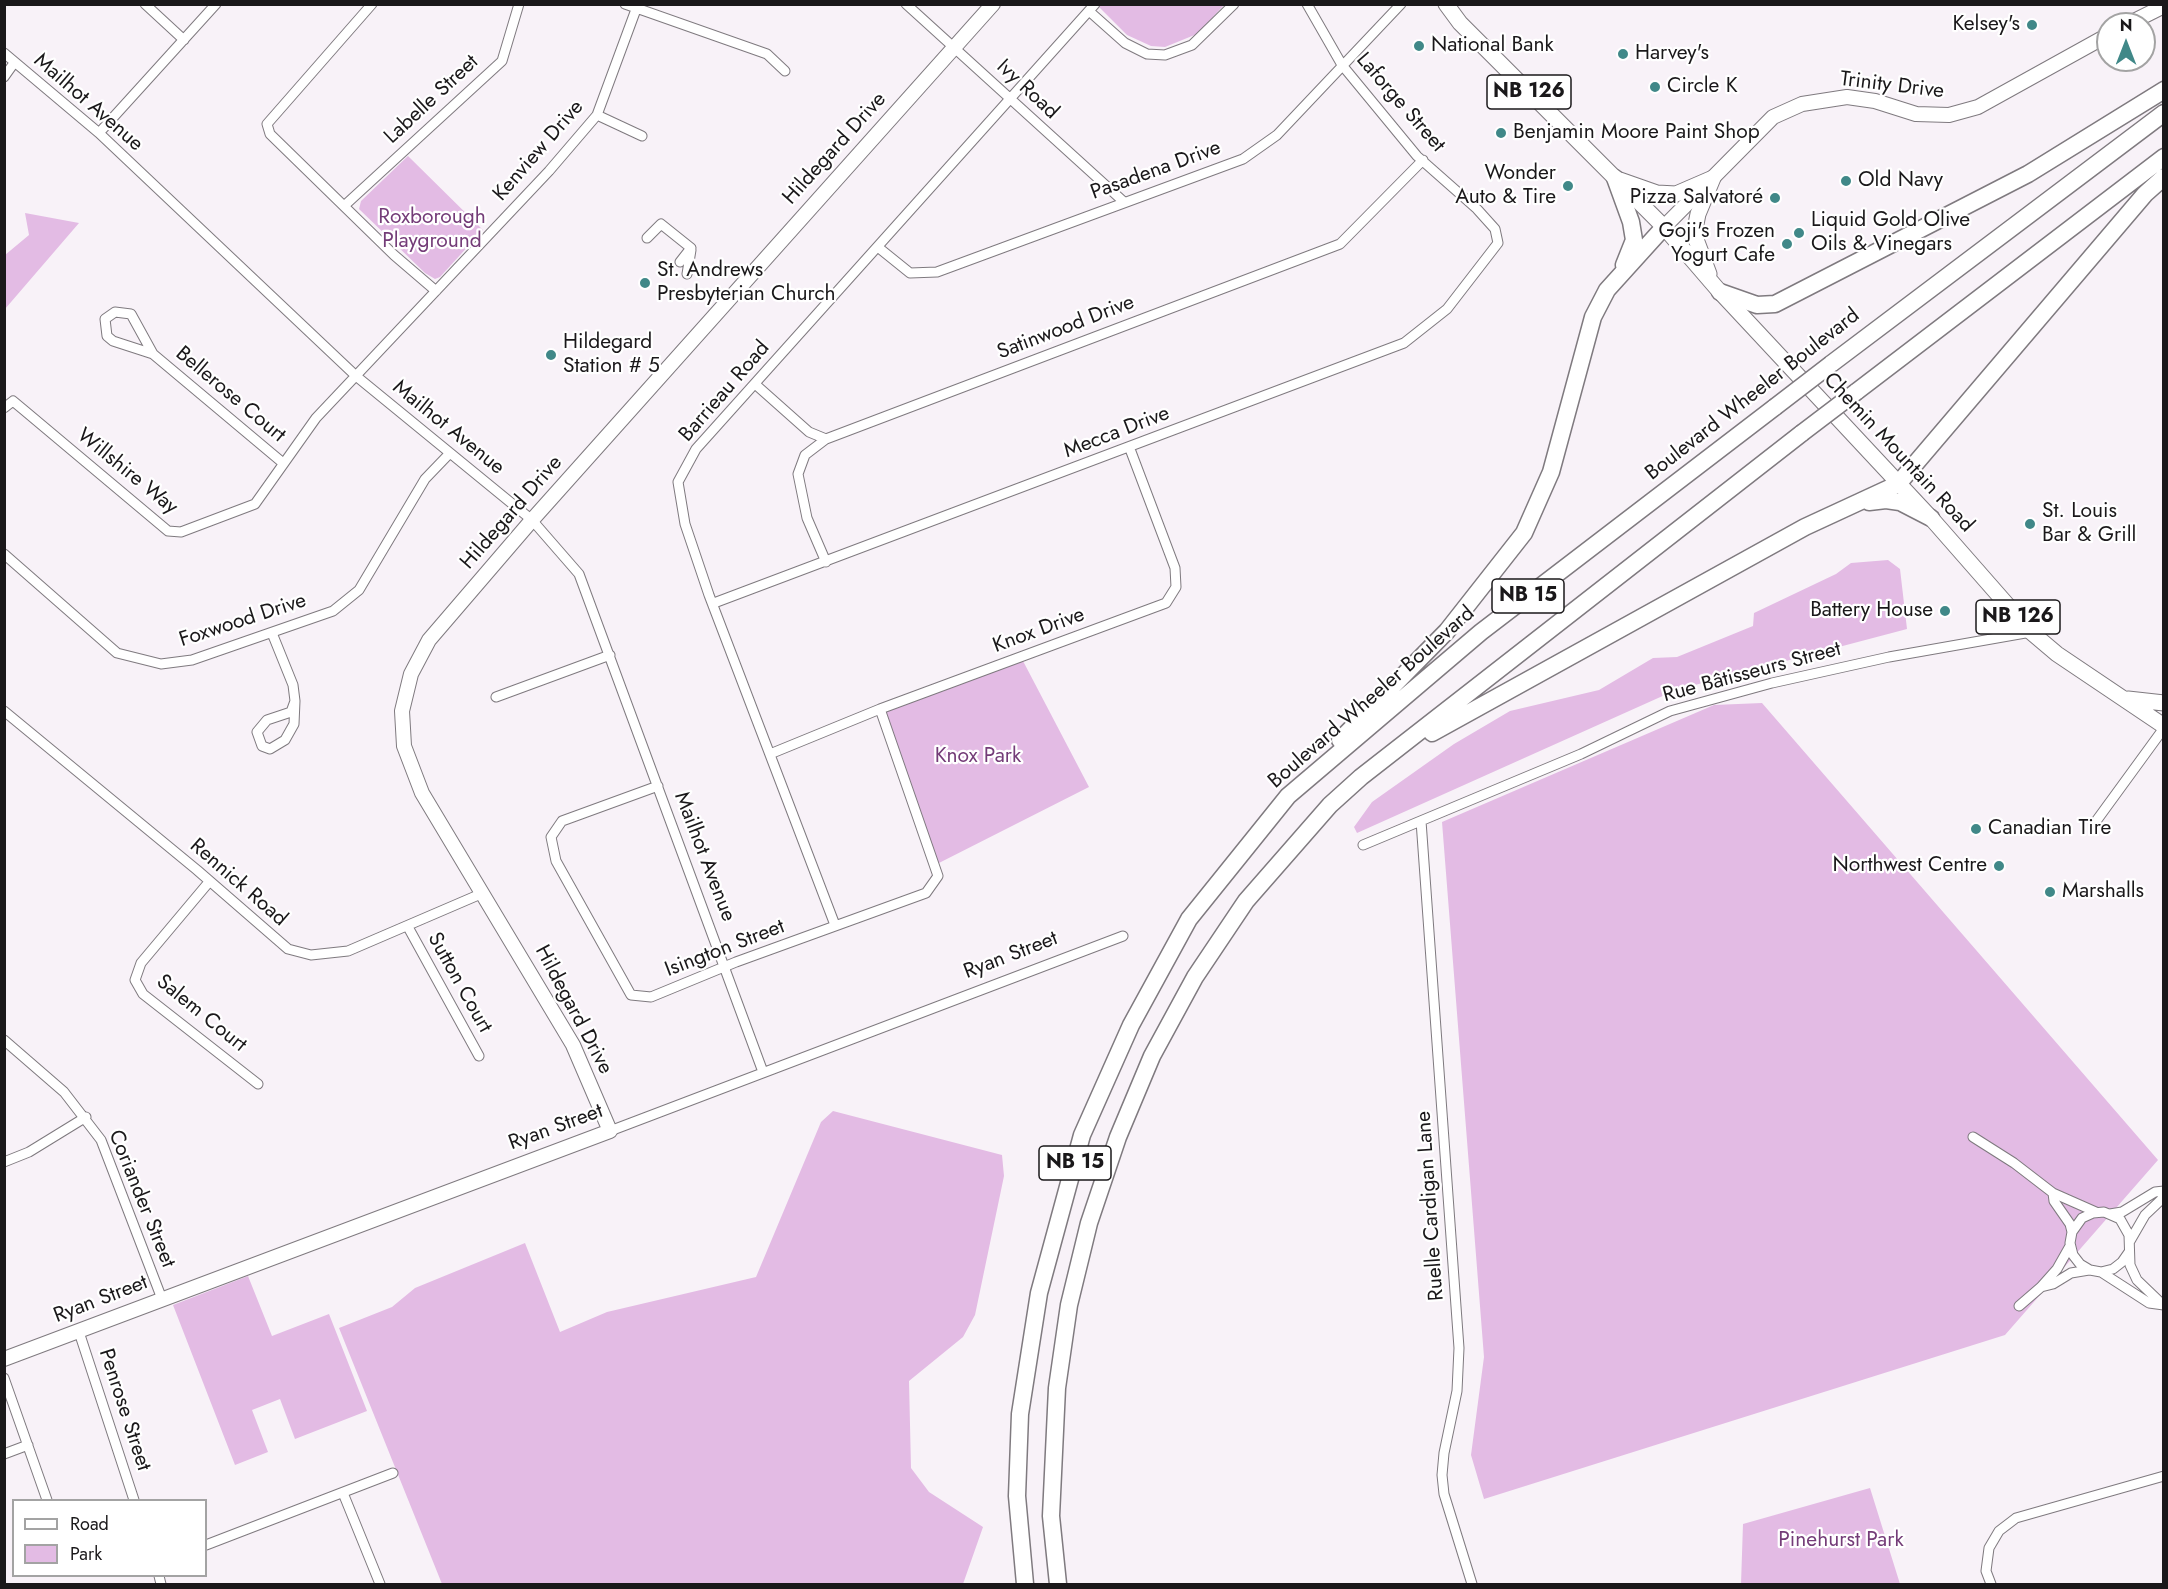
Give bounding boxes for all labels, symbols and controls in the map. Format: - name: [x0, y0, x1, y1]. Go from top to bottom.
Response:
- place label: Kelsey's: [1953, 12, 2020, 38]
- north arrow: [2096, 12, 2156, 72]
- text: N: [2120, 14, 2132, 37]
- marker: Kelsey's: [2025, 18, 2039, 32]
- place label: National Bank: [1431, 33, 1554, 59]
- marker: National Bank: [1412, 39, 1426, 53]
- place label: Harvey's: [1635, 41, 1709, 67]
- marker: Harvey's: [1616, 47, 1630, 61]
- street label: Laforge Street: [1350, 48, 1450, 158]
- street label: Mailhot Avenue: [28, 49, 148, 157]
- street label: Labelle Street: [380, 50, 484, 150]
- street label: Ivy Road: [991, 55, 1063, 125]
- street label: Trinity Drive: [1839, 67, 1945, 105]
- place label: Circle K: [1667, 74, 1738, 100]
- road number: NB 126: [1487, 75, 1571, 109]
- marker: Circle K: [1648, 80, 1662, 94]
- street label: Hildegard Drive: [778, 88, 892, 210]
- street label: Kenview Drive: [488, 95, 590, 207]
- place label: Benjamin Moore Paint Shop: [1513, 120, 1760, 146]
- marker: Benjamin Moore Paint Shop: [1494, 126, 1508, 140]
- street label: Pasadena Drive: [1088, 136, 1224, 206]
- place label: Wonder Auto & Tire: [1455, 161, 1556, 211]
- place label: Old Navy: [1858, 168, 1943, 194]
- marker: Old Navy: [1839, 174, 1853, 188]
- marker: Wonder Auto & Tire: [1561, 179, 1575, 193]
- place label: Pizza Salvatoré: [1630, 185, 1763, 211]
- marker: Pizza Salvatoré: [1768, 191, 1782, 205]
- park label: Roxborough Playground: [378, 205, 486, 255]
- place label: Liquid Gold Olive Oils & Vinegars: [1811, 208, 1970, 258]
- place label: Goji's Frozen Yogurt Cafe: [1659, 219, 1775, 269]
- marker: Liquid Gold Olive Oils & Vinegars: [1792, 226, 1806, 240]
- marker: Goji's Frozen Yogurt Cafe: [1780, 237, 1794, 251]
- place label: St. Andrews Presbyterian Church: [657, 258, 835, 308]
- marker: St. Andrews Presbyterian Church: [638, 276, 652, 290]
- street label: Satinwood Drive: [994, 290, 1138, 366]
- street label: Boulevard Wheeler Boulevard: [1641, 303, 1865, 487]
- place label: Hildegard Station # 5: [563, 330, 660, 380]
- street label: Barrieau Road: [674, 336, 776, 448]
- street label: Bellerose Court: [170, 342, 290, 448]
- marker: Hildegard Station # 5: [544, 348, 558, 362]
- street label: Chemin Mountain Road: [1817, 368, 1979, 538]
- street label: Mailhot Avenue: [387, 375, 509, 481]
- street label: Mecca Drive: [1061, 401, 1173, 465]
- street label: Willshire Way: [71, 424, 183, 520]
- street label: Hildegard Drive: [456, 451, 568, 575]
- place label: St. Louis Bar & Grill: [2042, 499, 2136, 549]
- marker: St. Louis Bar & Grill: [2023, 517, 2037, 531]
- road number: NB 15: [1492, 579, 1564, 613]
- street label: Foxwood Drive: [176, 589, 310, 653]
- place label: Battery House: [1810, 598, 1933, 624]
- road number: NB 126: [1976, 600, 2060, 634]
- street label: Boulevard Wheeler Boulevard: [1264, 602, 1480, 794]
- street label: Knox Drive: [990, 603, 1088, 659]
- marker: Battery House: [1938, 604, 1952, 618]
- street label: Rue Bâtisseurs Street: [1660, 637, 1844, 709]
- park label: Knox Park: [935, 744, 1021, 770]
- street label: Mailhot Avenue: [668, 789, 740, 925]
- place label: Canadian Tire: [1988, 816, 2111, 842]
- marker: Canadian Tire: [1969, 822, 1983, 836]
- street label: Rennick Road: [184, 834, 292, 932]
- place label: Northwest Centre: [1833, 853, 1987, 879]
- marker: Northwest Centre: [1992, 859, 2006, 873]
- place label: Marshalls: [2062, 879, 2144, 905]
- marker: Marshalls: [2043, 885, 2057, 899]
- street label: Isington Street: [662, 915, 788, 983]
- street label: Ryan Street: [960, 927, 1062, 985]
- street label: Sutton Court: [421, 929, 497, 1037]
- street label: Hildegard Drive: [528, 941, 618, 1079]
- street label: Salem Court: [151, 970, 251, 1058]
- street label: Ryan Street: [505, 1099, 607, 1157]
- street label: Ruelle Cardigan Lane: [1412, 1110, 1450, 1302]
- street label: Coriander Street: [102, 1127, 180, 1271]
- road number: NB 15: [1039, 1146, 1111, 1180]
- street label: Ryan Street: [50, 1271, 152, 1329]
- street label: Penrose Street: [92, 1346, 156, 1474]
- legend: [12, 1499, 207, 1577]
- text: Road: [70, 1511, 109, 1537]
- park label: Pinehurst Park: [1778, 1528, 1904, 1554]
- text: Park: [70, 1541, 102, 1567]

